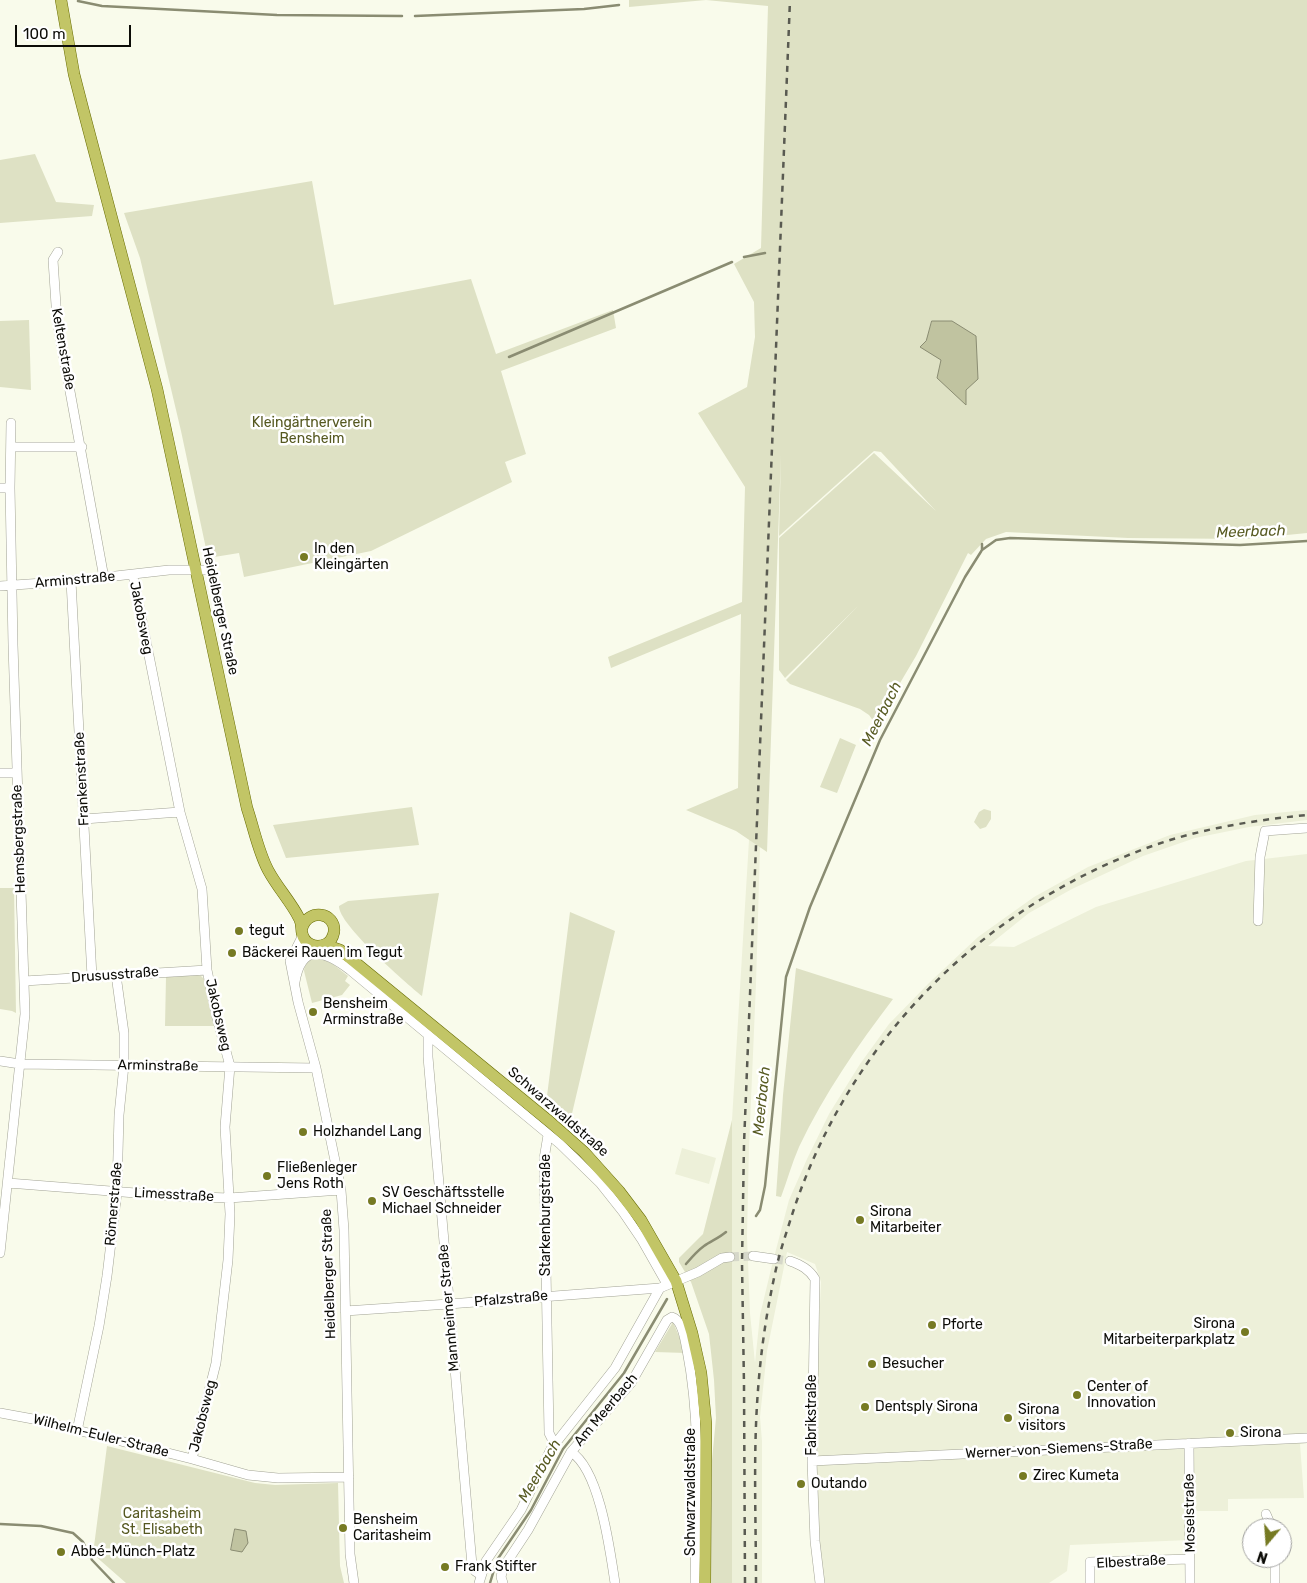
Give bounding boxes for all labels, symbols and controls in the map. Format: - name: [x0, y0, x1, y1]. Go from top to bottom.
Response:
- scale bar: [18, 15, 134, 47]
- text: 100 m: [23, 25, 65, 43]
- street label: Keltenstraße: [48, 307, 78, 391]
- park label: Kleingärtnerverein Bensheim: [252, 415, 372, 448]
- water label: Meerbach: [1216, 522, 1286, 542]
- place label: In den Kleingärten: [314, 541, 389, 574]
- street label: Heidelberger Straße: [198, 546, 242, 676]
- marker: In den Kleingärten: [298, 551, 310, 563]
- street label: Arminstraße: [34, 568, 116, 592]
- street label: Jakobsweg: [126, 580, 156, 656]
- water label: Meerbach: [858, 679, 906, 749]
- street label: Frankenstraße: [71, 732, 93, 826]
- street label: Hemsbergstraße: [9, 784, 29, 894]
- place label: tegut: [249, 923, 285, 939]
- marker: tegut: [233, 925, 245, 937]
- place label: Bäckerei Rauen im Tegut: [242, 945, 403, 961]
- marker: Bäckerei Rauen im Tegut: [226, 947, 238, 959]
- street label: Drususstraße: [71, 964, 159, 986]
- street label: Jakobsweg: [201, 977, 235, 1053]
- place label: Bensheim Arminstraße: [323, 996, 404, 1028]
- marker: Bensheim Arminstraße: [307, 1006, 319, 1018]
- street label: Arminstraße: [118, 1057, 198, 1075]
- street label: Schwarzwaldstraße: [504, 1064, 612, 1160]
- water label: Meerbach: [749, 1065, 775, 1137]
- place label: Holzhandel Lang: [313, 1124, 422, 1140]
- marker: Holzhandel Lang: [297, 1126, 309, 1138]
- street label: Starkenburgstraße: [538, 1154, 554, 1276]
- place label: Fließenleger Jens Roth: [277, 1160, 357, 1192]
- street label: Römerstraße: [102, 1161, 126, 1247]
- marker: Fließenleger Jens Roth: [261, 1170, 273, 1182]
- street label: Limesstraße: [133, 1185, 215, 1205]
- place label: SV Geschäftsstelle Michael Schneider: [382, 1185, 505, 1218]
- marker: SV Geschäftsstelle Michael Schneider: [366, 1195, 378, 1207]
- place label: Sirona Mitarbeiter: [870, 1204, 941, 1236]
- street label: Heidelberger Straße: [318, 1209, 340, 1339]
- marker: Sirona Mitarbeiter: [854, 1214, 866, 1226]
- street label: Mannheimer Straße: [435, 1244, 463, 1372]
- street label: Pfalzstraße: [473, 1287, 549, 1311]
- place label: Sirona Mitarbeiterparkplatz: [1103, 1316, 1235, 1348]
- place label: Pforte: [942, 1317, 983, 1333]
- marker: Pforte: [926, 1319, 938, 1331]
- marker: Sirona Mitarbeiterparkplatz: [1239, 1326, 1251, 1338]
- place label: Besucher: [882, 1356, 944, 1372]
- marker: Besucher: [866, 1358, 878, 1370]
- street label: Am Meerbach: [571, 1370, 641, 1450]
- street label: Fabrikstraße: [804, 1374, 820, 1456]
- street label: Jakobsweg: [186, 1378, 220, 1454]
- place label: Center of Innovation: [1087, 1379, 1156, 1411]
- marker: Center of Innovation: [1071, 1389, 1083, 1401]
- place label: Dentsply Sirona: [875, 1399, 978, 1415]
- marker: Dentsply Sirona: [859, 1401, 871, 1413]
- place label: Sirona visitors: [1018, 1402, 1066, 1434]
- street label: Wilhelm-Euler-Straße: [31, 1411, 171, 1461]
- marker: Sirona visitors: [1002, 1412, 1014, 1424]
- place label: Sirona: [1240, 1425, 1282, 1441]
- marker: Sirona: [1224, 1427, 1236, 1439]
- street label: Schwarzwaldstraße: [683, 1428, 699, 1556]
- water label: Meerbach: [515, 1436, 565, 1506]
- street label: Werner-von-Siemens-Straße: [965, 1436, 1153, 1462]
- place label: Zirec Kumeta: [1033, 1468, 1119, 1484]
- marker: Zirec Kumeta: [1017, 1470, 1029, 1482]
- street label: Moselstraße: [1181, 1473, 1199, 1553]
- place label: Outando: [811, 1476, 867, 1492]
- marker: Outando: [795, 1478, 807, 1490]
- park label: Caritasheim St. Elisabeth: [121, 1506, 203, 1538]
- place label: Bensheim Caritasheim: [353, 1512, 431, 1544]
- north arrow: [1242, 1518, 1292, 1568]
- marker: Bensheim Caritasheim: [337, 1522, 349, 1534]
- place label: Abbé-Münch-Platz: [71, 1544, 195, 1560]
- marker: Abbé-Münch-Platz: [55, 1546, 67, 1558]
- text: N: [1255, 1547, 1270, 1566]
- street label: Elbestraße: [1096, 1552, 1166, 1572]
- place label: Frank Stifter: [455, 1559, 537, 1575]
- marker: Frank Stifter: [439, 1561, 451, 1573]

